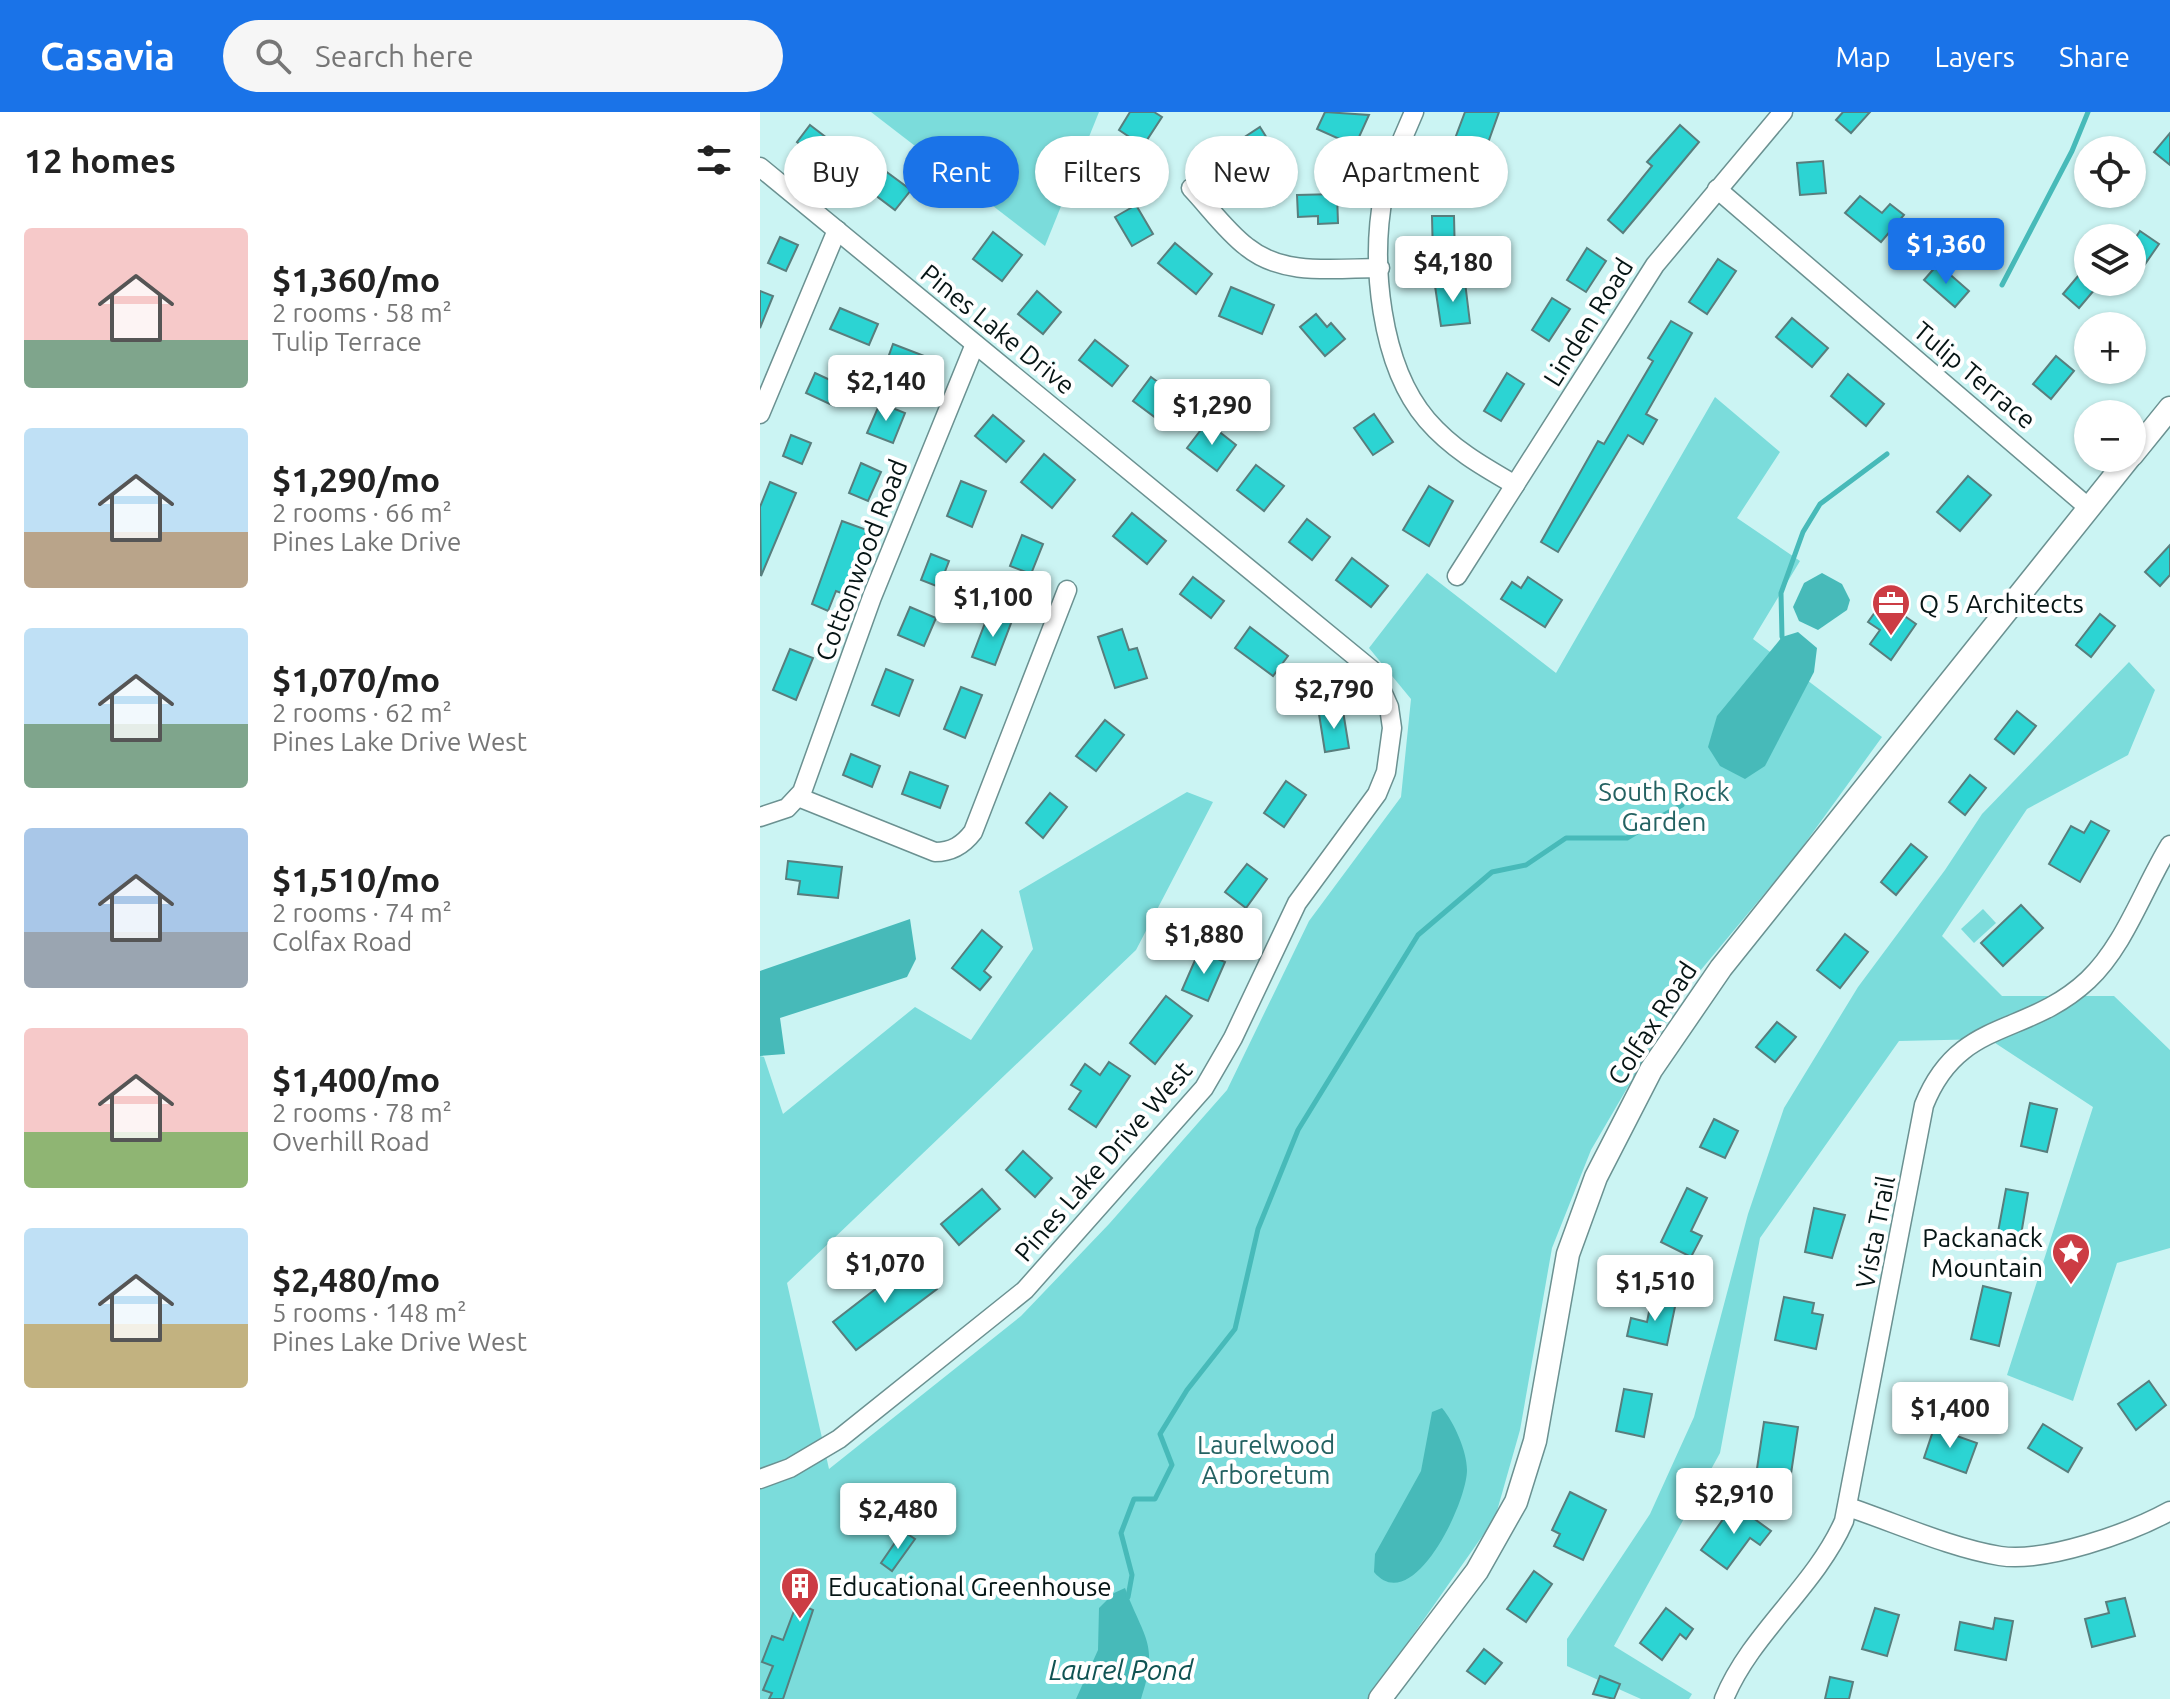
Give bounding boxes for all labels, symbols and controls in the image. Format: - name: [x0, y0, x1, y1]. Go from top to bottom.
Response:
- search box: [223, 20, 783, 92]
- icon: search: [251, 34, 295, 78]
- text: Casavia: [40, 35, 175, 77]
- text: Search here: [315, 39, 474, 73]
- text: Map: [1835, 41, 1891, 72]
- text: Layers: [1935, 41, 2015, 72]
- text: Share: [2059, 41, 2130, 72]
- chip: Buy: [784, 136, 887, 208]
- chip: Rent: [903, 136, 1019, 208]
- chip: Filters: [1035, 136, 1169, 208]
- chip: New: [1185, 136, 1298, 208]
- chip: Apartment: [1314, 136, 1508, 208]
- map controls: [2074, 136, 2146, 472]
- button: locate: [2074, 136, 2146, 208]
- icon: filters: [692, 138, 736, 182]
- text: 12 homes: [24, 141, 176, 179]
- pin: $1,360: [1881, 218, 2011, 286]
- button: layers: [2074, 224, 2146, 296]
- text: $1,360: [1906, 229, 1986, 258]
- pin: $4,180: [1388, 236, 1518, 304]
- text: $4,180: [1413, 247, 1493, 276]
- street label: Linden Road: [1537, 253, 1639, 391]
- street label: Pines Lake Drive: [915, 258, 1081, 400]
- icon: home: [88, 260, 184, 356]
- text: $1,360/mo: [272, 260, 440, 298]
- text: 2 rooms · 58 m²: [272, 298, 452, 327]
- button: +: [2074, 312, 2146, 384]
- street label: Tulip Terrace: [1908, 316, 2042, 434]
- text: Tulip Terrace: [272, 327, 422, 356]
- pin: $2,140: [821, 355, 951, 423]
- text: $2,140: [846, 366, 926, 395]
- pin: $1,290: [1147, 379, 1277, 447]
- text: $1,290: [1172, 390, 1252, 419]
- button: −: [2074, 400, 2146, 472]
- street label: Cottonwood Road: [809, 455, 913, 665]
- icon: home: [88, 460, 184, 556]
- text: $1,290/mo: [272, 460, 440, 498]
- text: 2 rooms · 66 m²: [272, 498, 452, 527]
- text: Pines Lake Drive: [272, 527, 461, 556]
- pin: $1,100: [928, 571, 1058, 639]
- text: $1,100: [953, 582, 1033, 611]
- office icon: Q 5 Architects: [1870, 582, 1912, 637]
- place label: Q 5 Architects: [1919, 589, 2084, 618]
- icon: home: [88, 660, 184, 756]
- text: $1,070/mo: [272, 660, 440, 698]
- pin: $2,790: [1269, 663, 1399, 731]
- text: $2,790: [1294, 674, 1374, 703]
- text: 2 rooms · 62 m²: [272, 698, 452, 727]
- text: Pines Lake Drive West: [272, 727, 527, 756]
- park label: South Rock Garden: [1598, 777, 1730, 836]
- icon: home: [88, 860, 184, 956]
- text: $1,510/mo: [272, 860, 440, 898]
- text: 2 rooms · 74 m²: [272, 898, 452, 927]
- pin: $1,880: [1139, 908, 1269, 976]
- text: $1,880: [1164, 919, 1244, 948]
- text: Colfax Road: [272, 927, 412, 956]
- street label: Colfax Road: [1602, 956, 1702, 1090]
- street label: Pines Lake Drive West: [1008, 1055, 1198, 1267]
- icon: home: [88, 1060, 184, 1156]
- text: $1,400/mo: [272, 1060, 440, 1098]
- text: 2 rooms · 78 m²: [272, 1098, 452, 1127]
- text: Overhill Road: [272, 1127, 430, 1156]
- street label: Vista Trail: [1850, 1173, 1900, 1291]
- place label: Packanack Mountain: [1922, 1223, 2043, 1282]
- place icon: Packanack Mountain: [2050, 1231, 2092, 1286]
- pin: $1,070: [820, 1237, 950, 1305]
- text: $1,070: [845, 1248, 925, 1277]
- pin: $1,510: [1590, 1255, 1720, 1323]
- icon: home: [88, 1260, 184, 1356]
- text: $2,480/mo: [272, 1260, 440, 1298]
- text: $1,510: [1615, 1266, 1695, 1295]
- text: 5 rooms · 148 m²: [272, 1298, 467, 1327]
- text: Pines Lake Drive West: [272, 1327, 527, 1356]
- pin: $1,400: [1885, 1382, 2015, 1450]
- text: $1,400: [1910, 1393, 1990, 1422]
- park label: Laurelwood Arboretum: [1197, 1430, 1335, 1489]
- pin: $2,910: [1669, 1468, 1799, 1536]
- text: $2,910: [1694, 1479, 1774, 1508]
- pin: $2,480: [833, 1483, 963, 1551]
- text: $2,480: [858, 1494, 938, 1523]
- building icon: Educational Greenhouse: [779, 1565, 821, 1620]
- place label: Educational Greenhouse: [828, 1572, 1112, 1601]
- water label: Laurel Pond: [1049, 1654, 1195, 1685]

